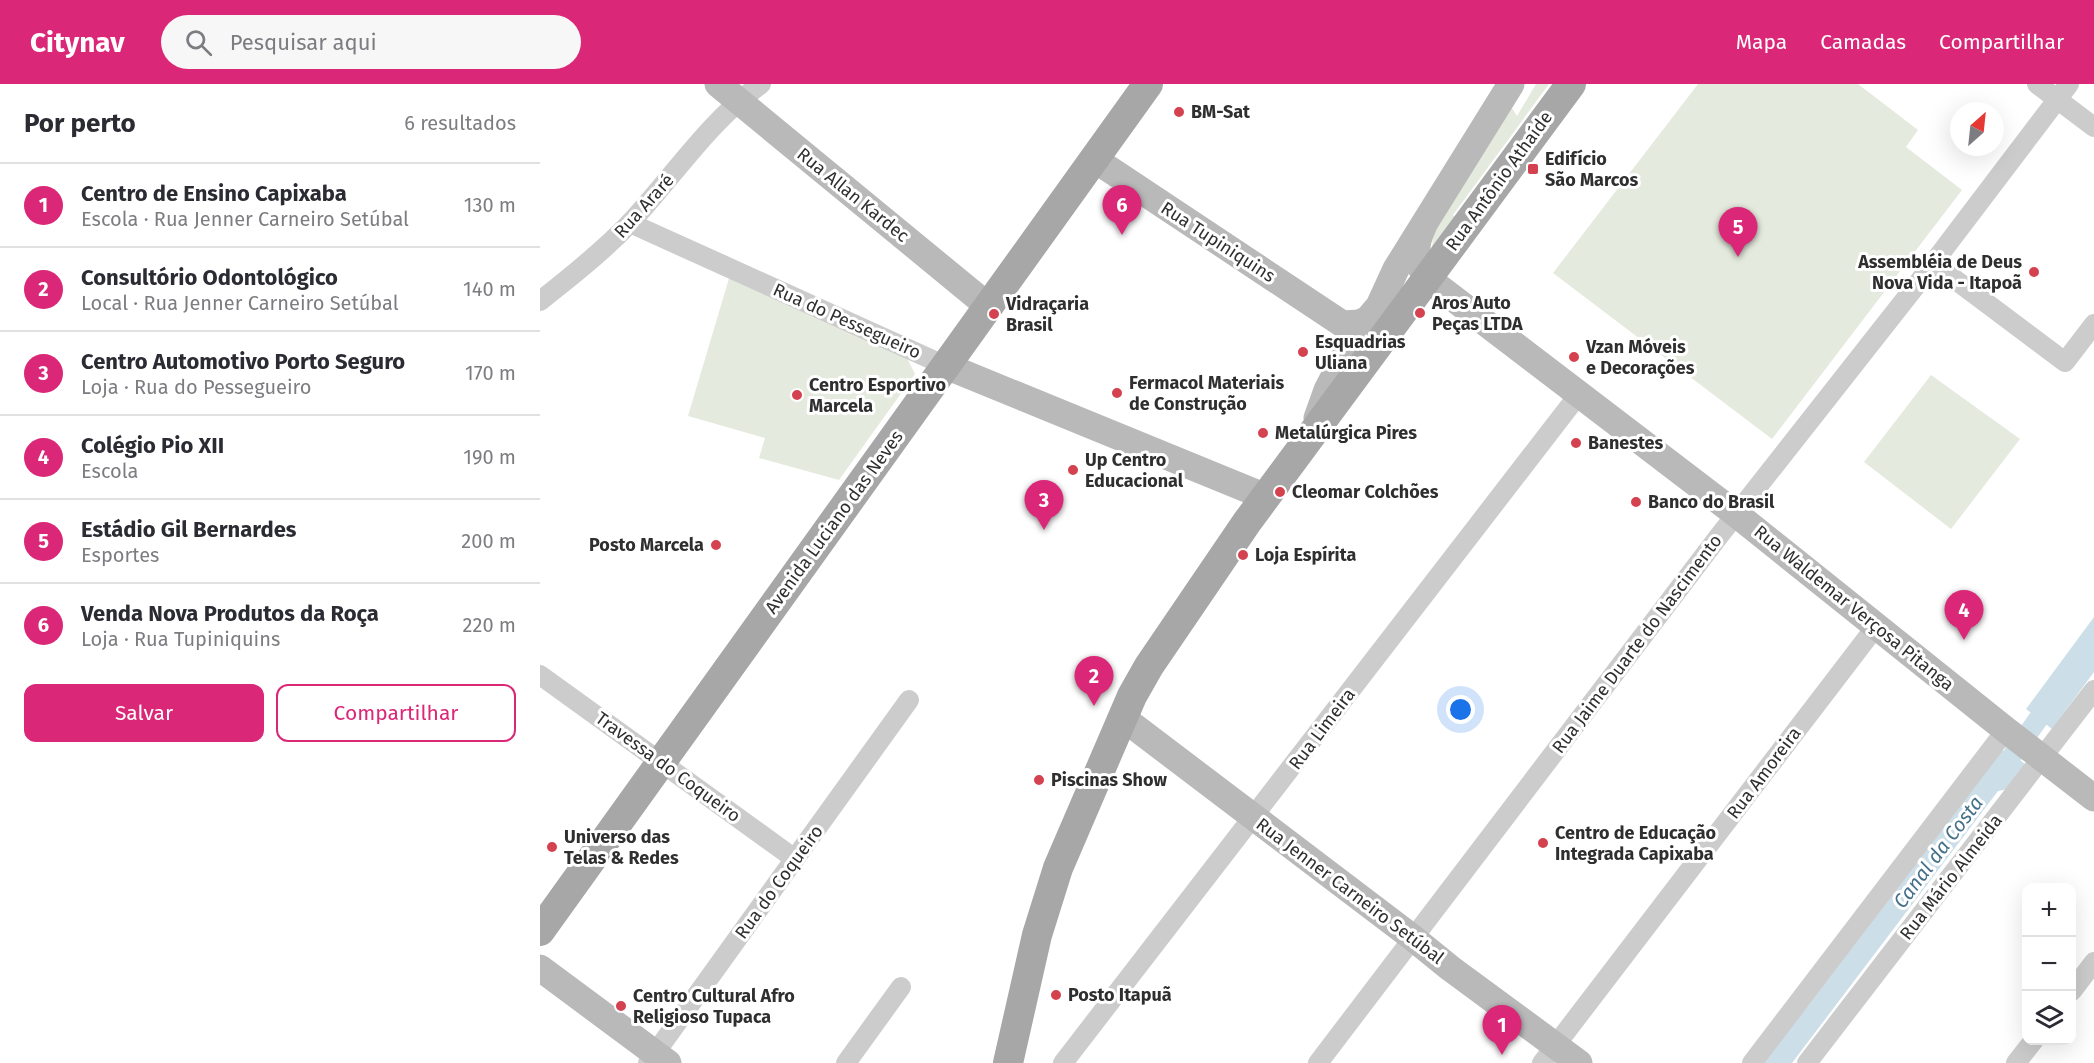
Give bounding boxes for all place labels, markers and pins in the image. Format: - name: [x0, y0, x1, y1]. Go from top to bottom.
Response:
- place label: BM-Sat: [1191, 101, 1251, 123]
- marker: BM-Sat: [1172, 105, 1186, 119]
- place label: Edifício São Marcos: [1545, 148, 1638, 191]
- marker: Edifício São Marcos: [1526, 162, 1540, 176]
- pin: 6: [1102, 186, 1142, 235]
- pin: 5: [1718, 208, 1758, 257]
- place label: Assembléia de Deus Nova Vida - Itapoã: [1857, 251, 2022, 294]
- marker: Assembléia de Deus Nova Vida - Itapoã: [2027, 265, 2041, 279]
- place label: Aros Auto Peças LTDA: [1431, 292, 1523, 335]
- place label: Vidraçaria Brasil: [1005, 293, 1089, 336]
- marker: Aros Auto Peças LTDA: [1413, 306, 1427, 320]
- marker: Vidraçaria Brasil: [987, 307, 1001, 321]
- place label: Esquadrias Uliana: [1315, 331, 1406, 374]
- place label: Vzan Móveis e Decorações: [1585, 336, 1695, 379]
- marker: Esquadrias Uliana: [1296, 345, 1310, 359]
- marker: Vzan Móveis e Decorações: [1567, 350, 1581, 364]
- place label: Fermacol Materiais de Construção: [1129, 372, 1285, 415]
- place label: Centro Esportivo Marcela: [809, 374, 946, 417]
- marker: Fermacol Materiais de Construção: [1110, 386, 1124, 400]
- marker: Centro Esportivo Marcela: [790, 388, 804, 402]
- place label: Metalúrgica Pires: [1275, 422, 1417, 444]
- marker: Metalúrgica Pires: [1256, 426, 1270, 440]
- place label: Banestes: [1588, 432, 1664, 454]
- marker: Banestes: [1569, 436, 1583, 450]
- place label: Up Centro Educacional: [1085, 449, 1184, 492]
- marker: Up Centro Educacional: [1066, 463, 1080, 477]
- pin: 3: [1024, 480, 1064, 530]
- place label: Cleomar Colchões: [1292, 481, 1439, 503]
- marker: Cleomar Colchões: [1273, 485, 1287, 499]
- place label: Banco do Brasil: [1648, 491, 1775, 513]
- marker: Banco do Brasil: [1629, 495, 1643, 509]
- place label: Posto Marcela: [589, 534, 704, 556]
- marker: Posto Marcela: [709, 538, 723, 552]
- place label: Loja Espírita: [1255, 544, 1356, 566]
- marker: Loja Espírita: [1236, 548, 1250, 562]
- pin: 4: [1944, 590, 1984, 640]
- pin: 2: [1074, 656, 1114, 706]
- place label: Piscinas Show: [1051, 769, 1167, 791]
- marker: Piscinas Show: [1032, 773, 1046, 787]
- place label: Centro de Educação Integrada Capixaba: [1555, 822, 1716, 865]
- place label: Universo das Telas & Redes: [564, 826, 679, 869]
- marker: Centro de Educação Integrada Capixaba: [1536, 836, 1550, 850]
- marker: Universo das Telas & Redes: [545, 840, 559, 854]
- place label: Posto Itapuã: [1068, 984, 1172, 1006]
- place label: Centro Cultural Afro Religioso Tupaca: [633, 985, 795, 1028]
- marker: Posto Itapuã: [1049, 988, 1063, 1002]
- marker: Centro Cultural Afro Religioso Tupaca: [614, 999, 628, 1013]
- pin: 1: [1482, 1006, 1522, 1055]

